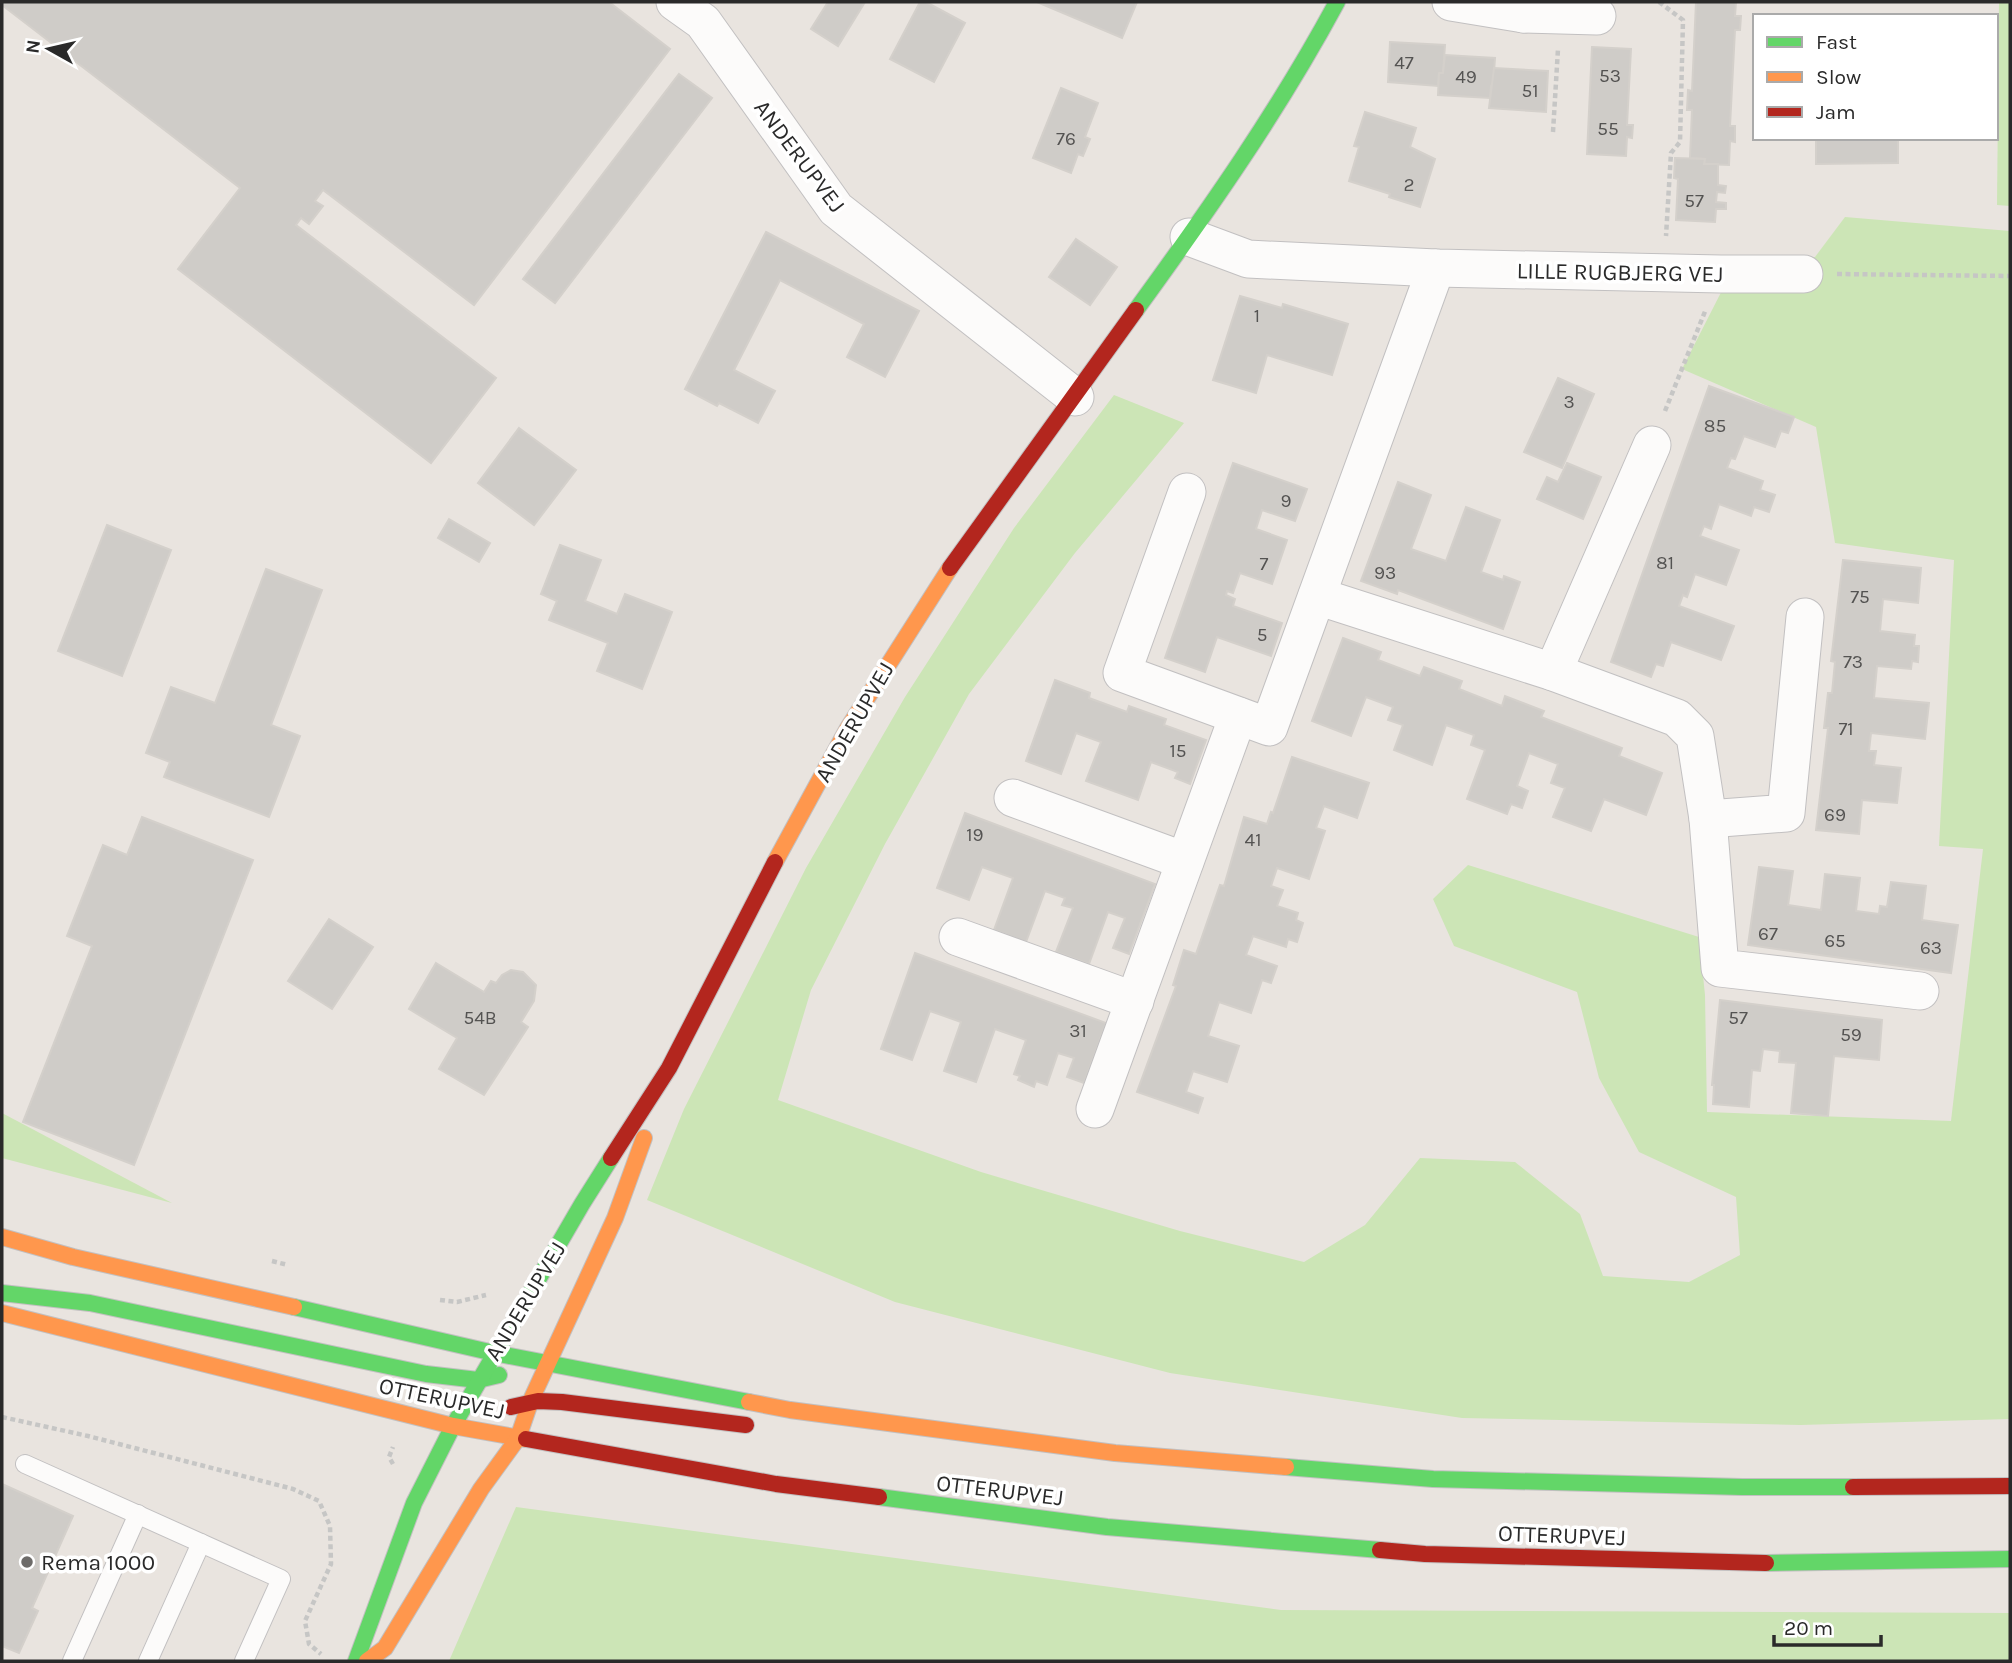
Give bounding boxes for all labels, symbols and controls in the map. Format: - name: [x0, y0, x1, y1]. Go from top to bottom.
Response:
- north arrow: [14, 14, 84, 84]
- legend: [1753, 14, 1998, 140]
- text: Fast: [1816, 30, 1857, 54]
- text: N: [21, 38, 45, 55]
- house number: 47: [1394, 52, 1414, 74]
- house number: 53: [1599, 65, 1621, 87]
- text: Slow: [1816, 65, 1861, 89]
- house number: 49: [1455, 66, 1477, 88]
- house number: 51: [1521, 80, 1539, 102]
- street label: ANDERUPVEJ: [748, 95, 851, 218]
- text: Jam: [1816, 100, 1856, 124]
- house number: 55: [1597, 118, 1619, 140]
- house number: 76: [1056, 128, 1076, 150]
- house number: 2: [1403, 174, 1415, 196]
- house number: 57: [1684, 190, 1704, 212]
- street label: LILLE RUGBJERG VEJ: [1516, 257, 1724, 288]
- house number: 1: [1254, 305, 1260, 327]
- house number: 3: [1563, 391, 1575, 413]
- house number: 85: [1704, 415, 1726, 437]
- house number: 9: [1280, 490, 1292, 512]
- house number: 81: [1656, 552, 1674, 574]
- house number: 7: [1260, 553, 1269, 575]
- house number: 93: [1374, 562, 1396, 584]
- house number: 75: [1850, 586, 1870, 608]
- house number: 5: [1257, 624, 1267, 646]
- house number: 73: [1843, 651, 1863, 673]
- street label: ANDERUPVEJ: [809, 657, 900, 787]
- house number: 71: [1838, 718, 1854, 740]
- house number: 15: [1169, 740, 1187, 762]
- house number: 69: [1824, 804, 1846, 826]
- house number: 19: [966, 824, 984, 846]
- house number: 41: [1245, 829, 1261, 851]
- house number: 67: [1758, 923, 1778, 945]
- house number: 65: [1824, 930, 1846, 952]
- house number: 63: [1920, 937, 1942, 959]
- house number: 54B: [463, 1007, 497, 1029]
- house number: 57: [1728, 1007, 1748, 1029]
- house number: 31: [1069, 1020, 1087, 1042]
- house number: 59: [1840, 1024, 1862, 1046]
- street label: ANDERUPVEJ: [479, 1237, 572, 1366]
- street label: OTTERUPVEJ: [377, 1372, 507, 1425]
- street label: OTTERUPVEJ: [935, 1469, 1065, 1512]
- street label: OTTERUPVEJ: [1498, 1520, 1626, 1551]
- place label: Rema 1000: [41, 1549, 155, 1576]
- marker: Rema 1000: [19, 1554, 35, 1570]
- scale bar: [1774, 1604, 1881, 1648]
- text: 20 m: [1784, 1616, 1833, 1640]

